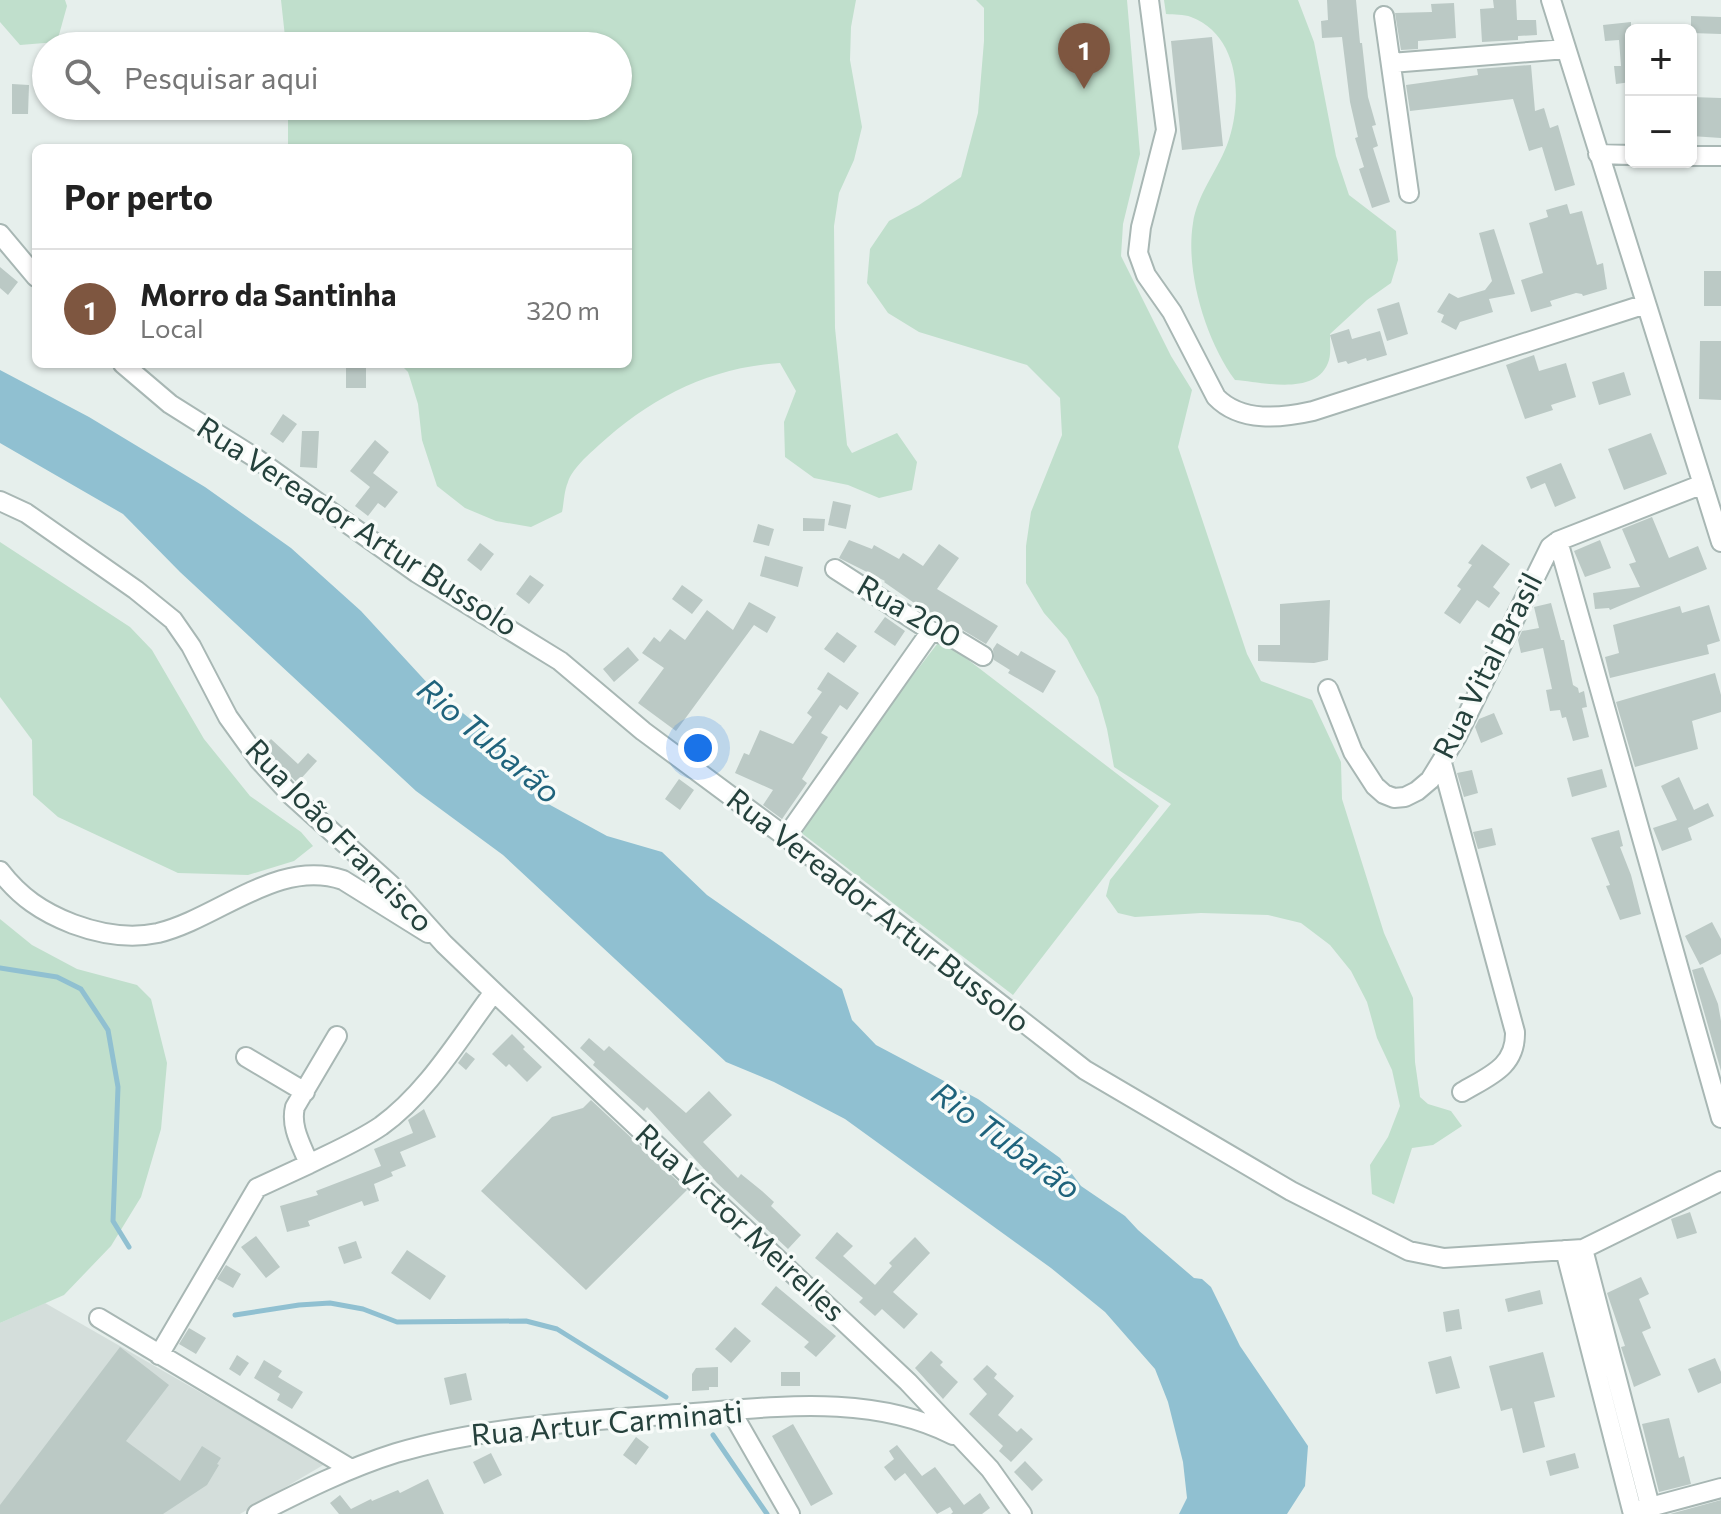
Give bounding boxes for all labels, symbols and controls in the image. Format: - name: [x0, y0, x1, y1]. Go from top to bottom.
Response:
- pin: 1: [1058, 23, 1110, 89]
- map controls: [1625, 24, 1697, 168]
- button: +: [1625, 24, 1697, 96]
- search box: [32, 32, 632, 120]
- icon: search: [60, 54, 104, 98]
- text: Pesquisar aqui: [124, 58, 319, 95]
- button: −: [1625, 96, 1697, 168]
- text: Por perto: [64, 175, 213, 217]
- text: Morro da Santinha: [140, 275, 396, 312]
- text: 1: [84, 294, 96, 325]
- text: 320 m: [526, 294, 600, 325]
- text: Local: [140, 312, 203, 343]
- street label: Rua Vereador Artur Bussolo: [191, 407, 526, 642]
- street label: Rua 200: [852, 565, 969, 654]
- street label: Rua Vital Brasil: [1423, 566, 1548, 764]
- water label: Rio Tubarão: [411, 668, 570, 811]
- your location: [678, 728, 718, 768]
- street label: Rua João Francisco: [239, 730, 442, 939]
- street label: Rua Vereador Artur Bussolo: [721, 779, 1039, 1039]
- water label: Rio Tubarão: [925, 1072, 1090, 1207]
- street label: Rua Victor Meirelles: [629, 1114, 854, 1328]
- street label: Rua Artur Carminati: [469, 1391, 744, 1452]

